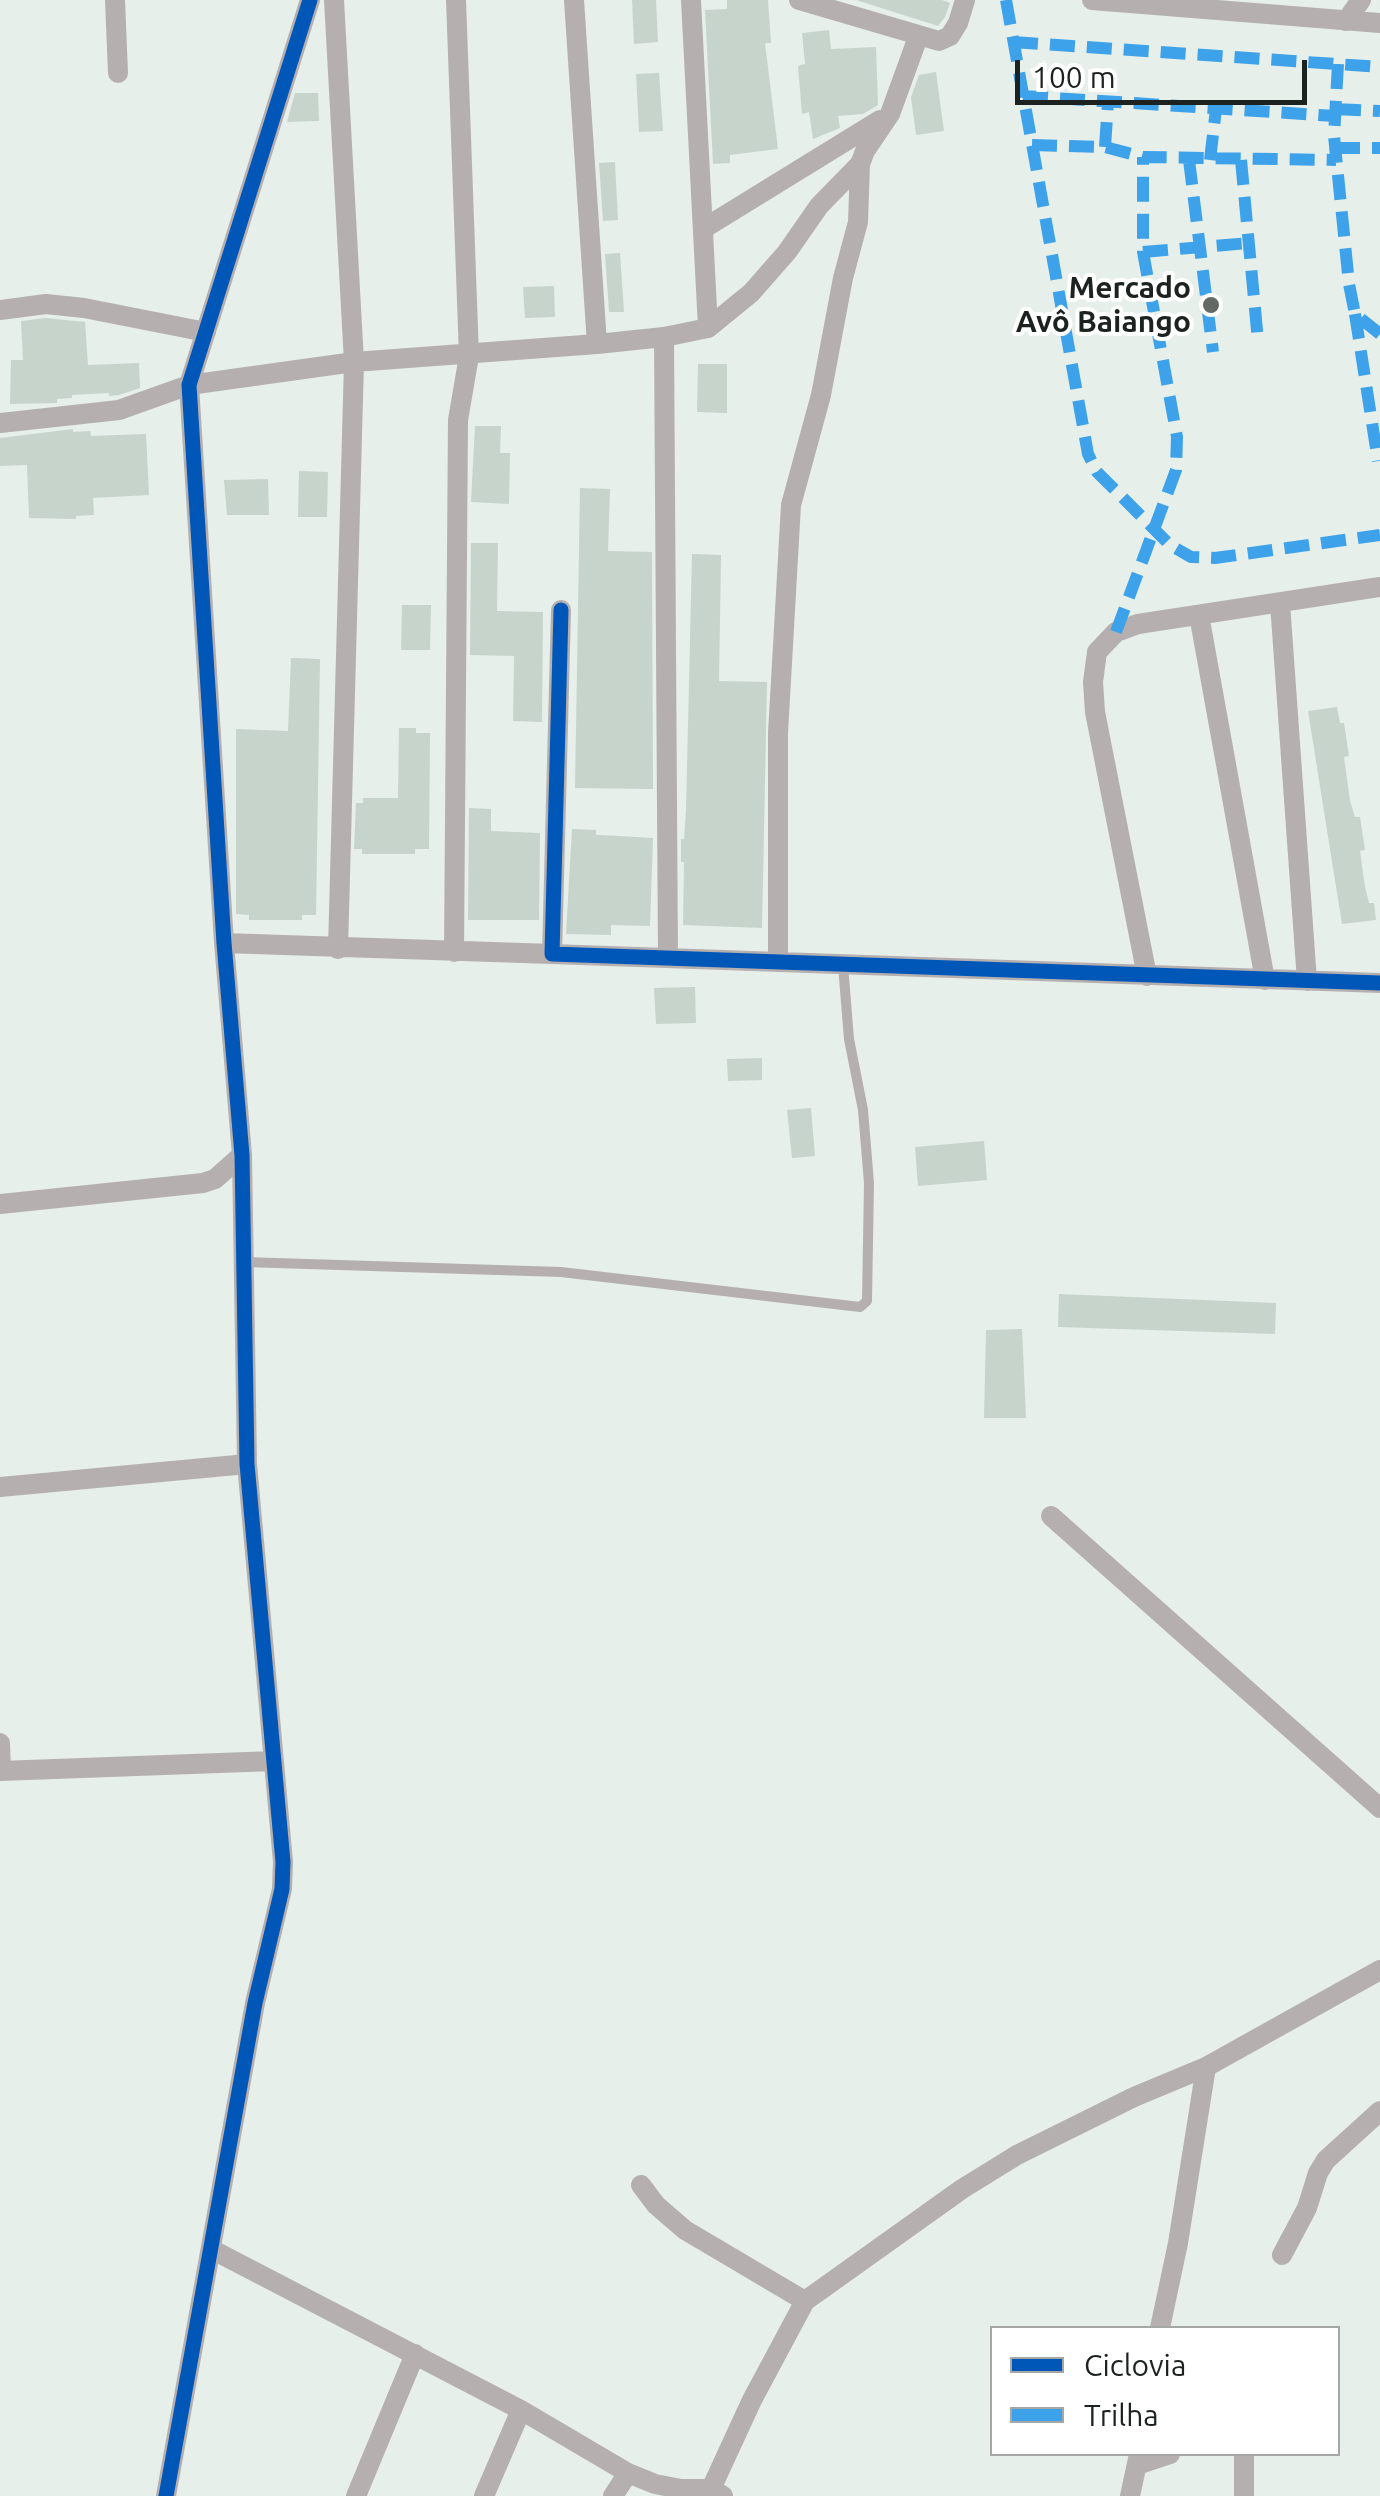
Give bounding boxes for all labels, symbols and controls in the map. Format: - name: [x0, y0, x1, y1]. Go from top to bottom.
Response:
- scale bar: [1020, 40, 1312, 102]
- text: 100 m: [1032, 60, 1116, 94]
- place label: Mercado Avô Baiango: [1016, 270, 1191, 340]
- marker: Mercado Avô Baiango: [1200, 294, 1222, 316]
- legend: [990, 2326, 1340, 2456]
- text: Ciclovia: [1084, 2348, 1186, 2382]
- text: Trilha: [1084, 2398, 1159, 2432]

